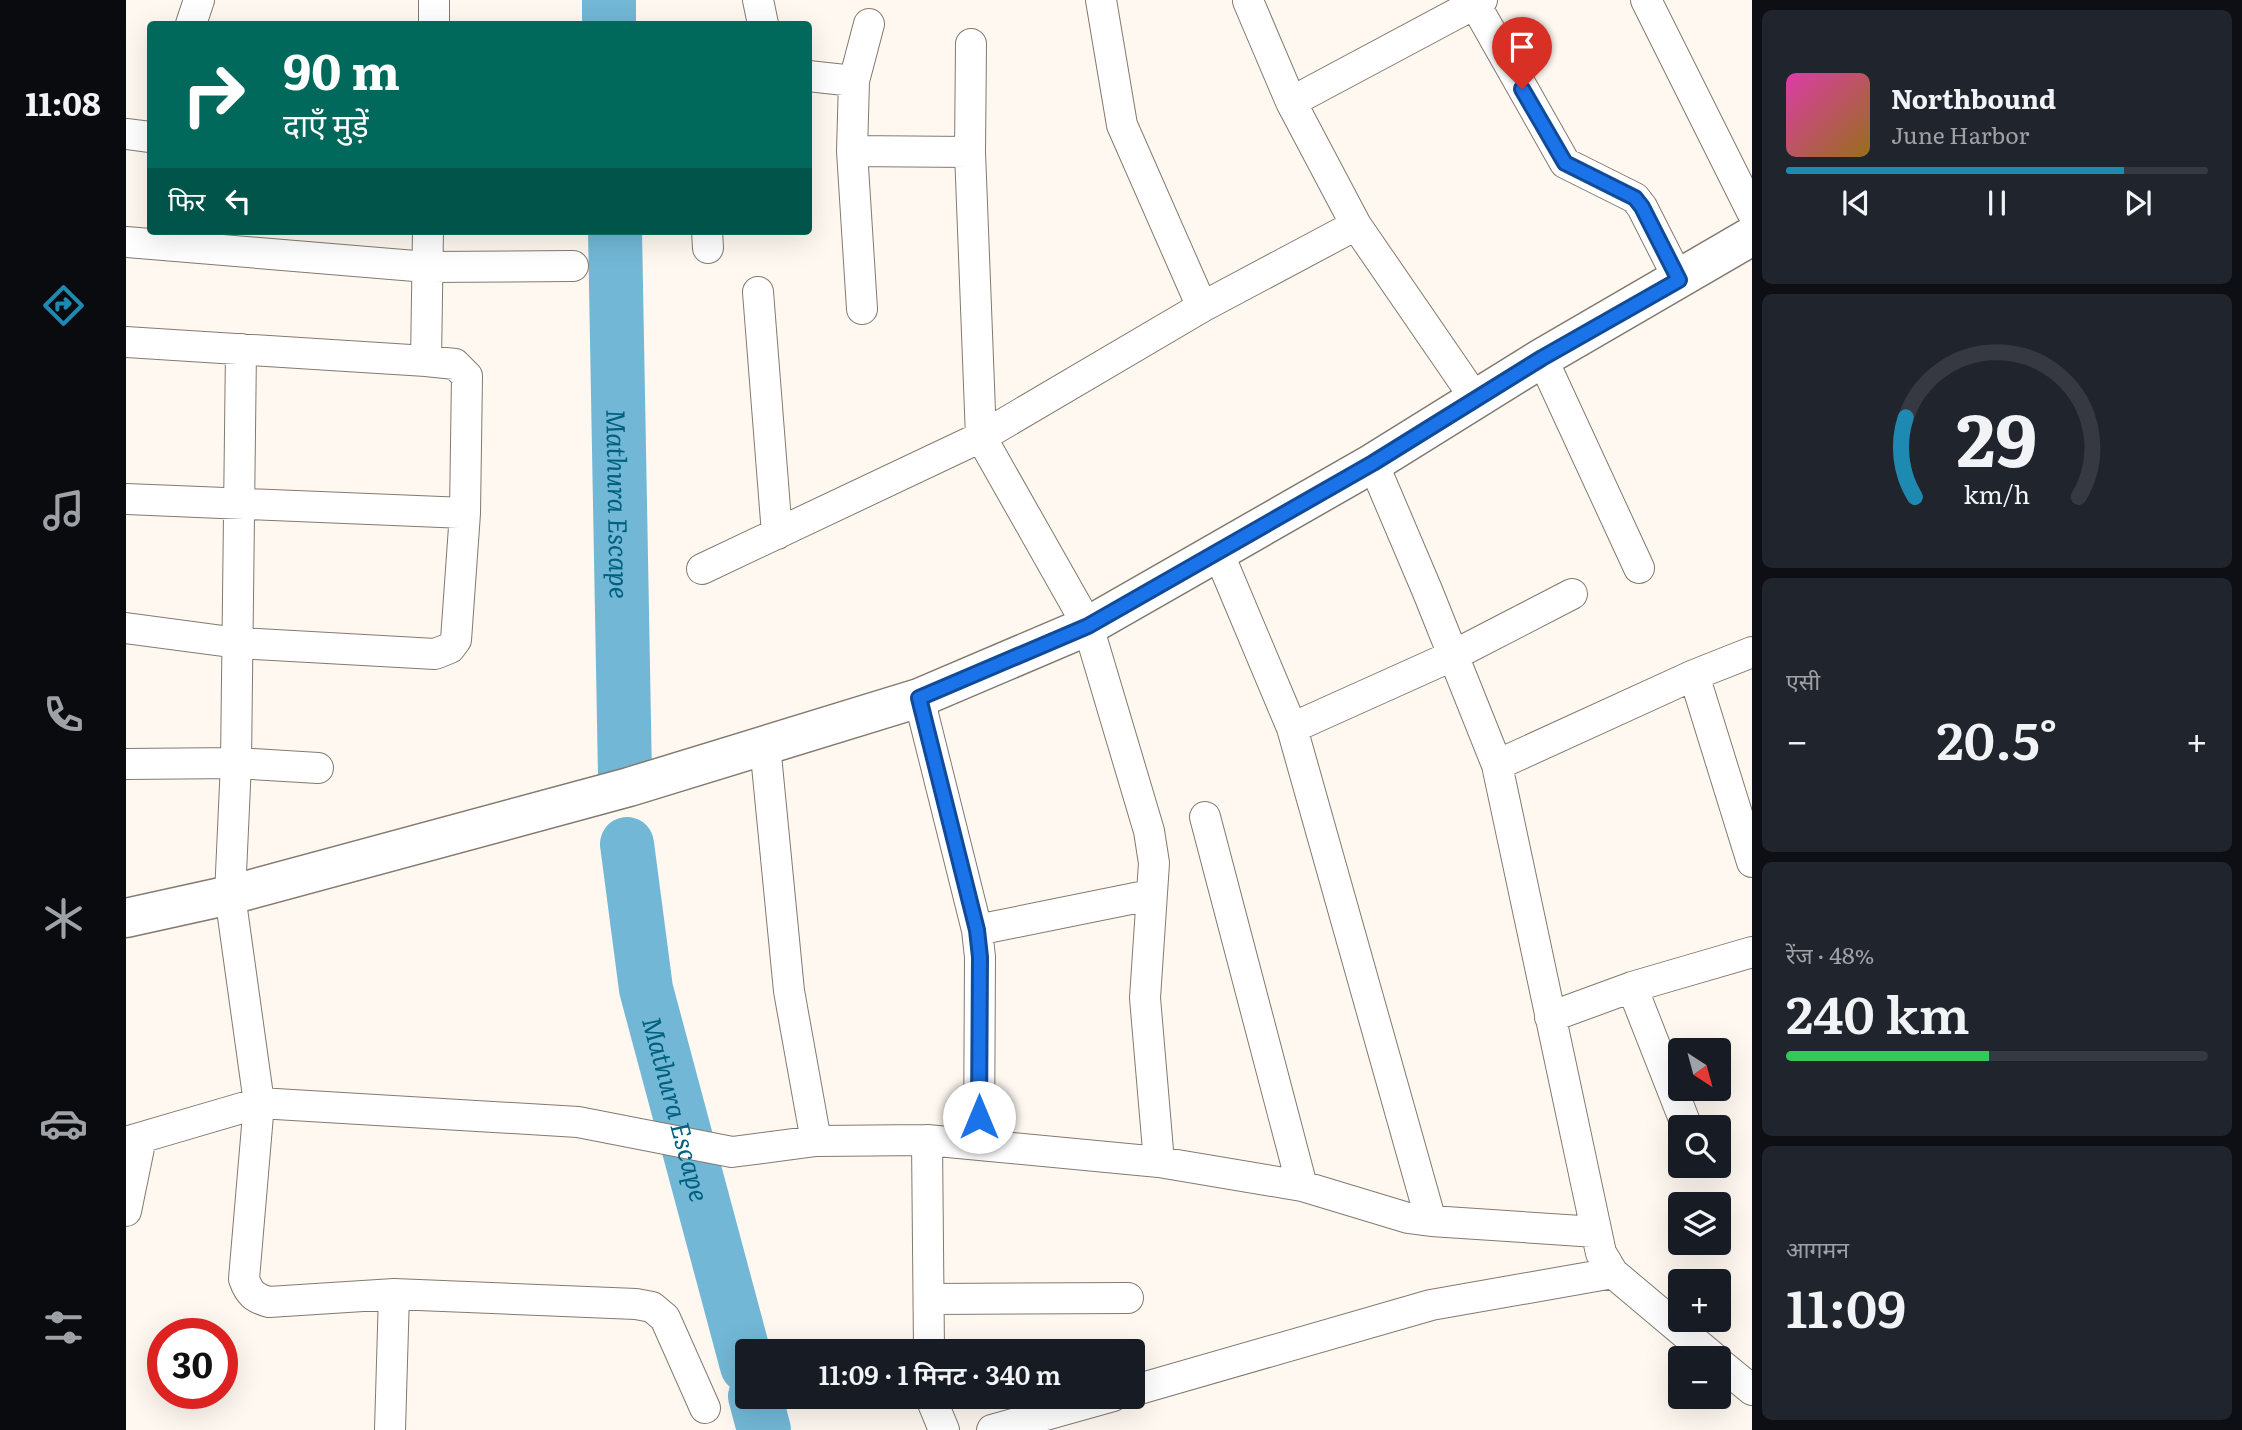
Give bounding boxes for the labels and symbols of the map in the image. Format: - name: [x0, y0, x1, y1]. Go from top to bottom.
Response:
- pin: [1492, 17, 1552, 89]
- water label: Mathura Escape: [599, 409, 641, 599]
- water label: Mathura Escape: [635, 1012, 721, 1205]
- north arrow: [1668, 1038, 1731, 1101]
- position arrow: [942, 1080, 1016, 1154]
- speed limit sign: 30: [147, 1318, 238, 1409]

